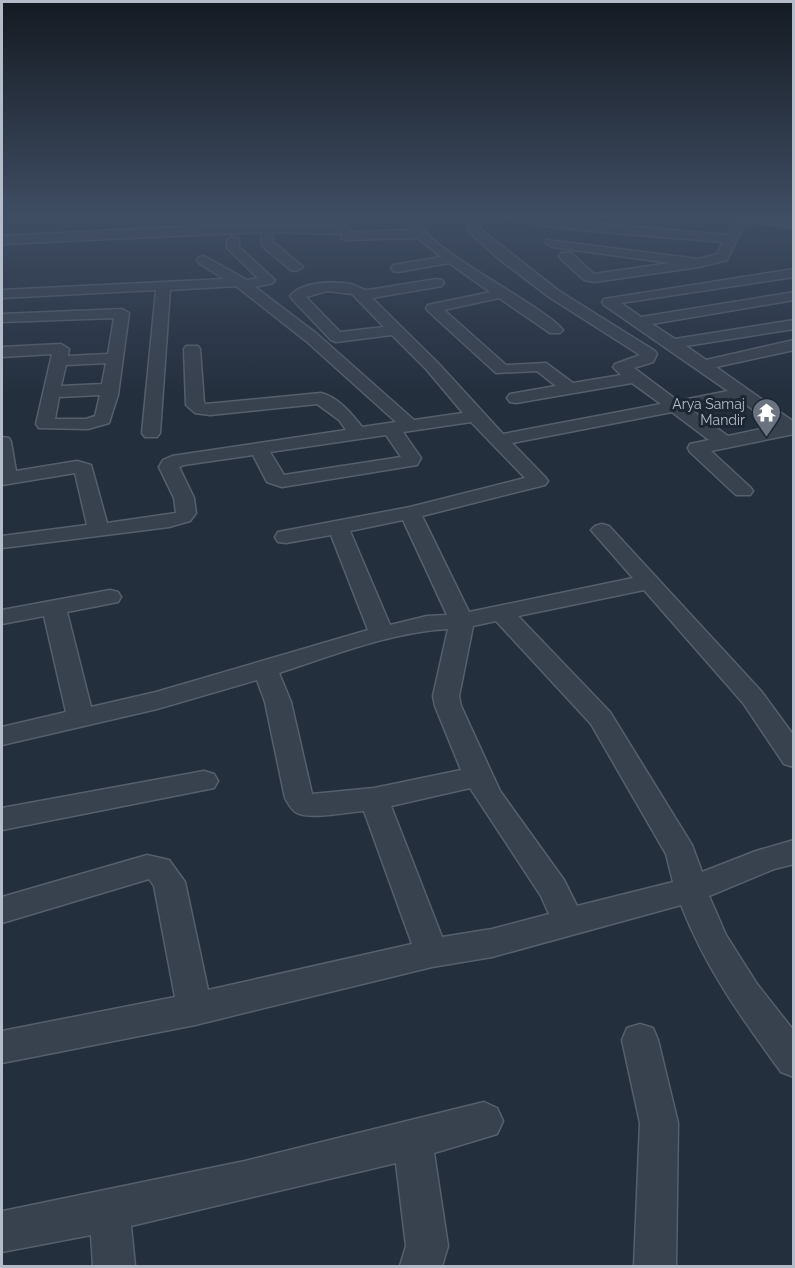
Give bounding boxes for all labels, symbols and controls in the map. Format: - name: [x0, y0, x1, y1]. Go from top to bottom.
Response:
- place label: Arya Samaj Mandir: [672, 396, 745, 428]
- temple icon: Arya Samaj Mandir: [750, 396, 782, 438]

